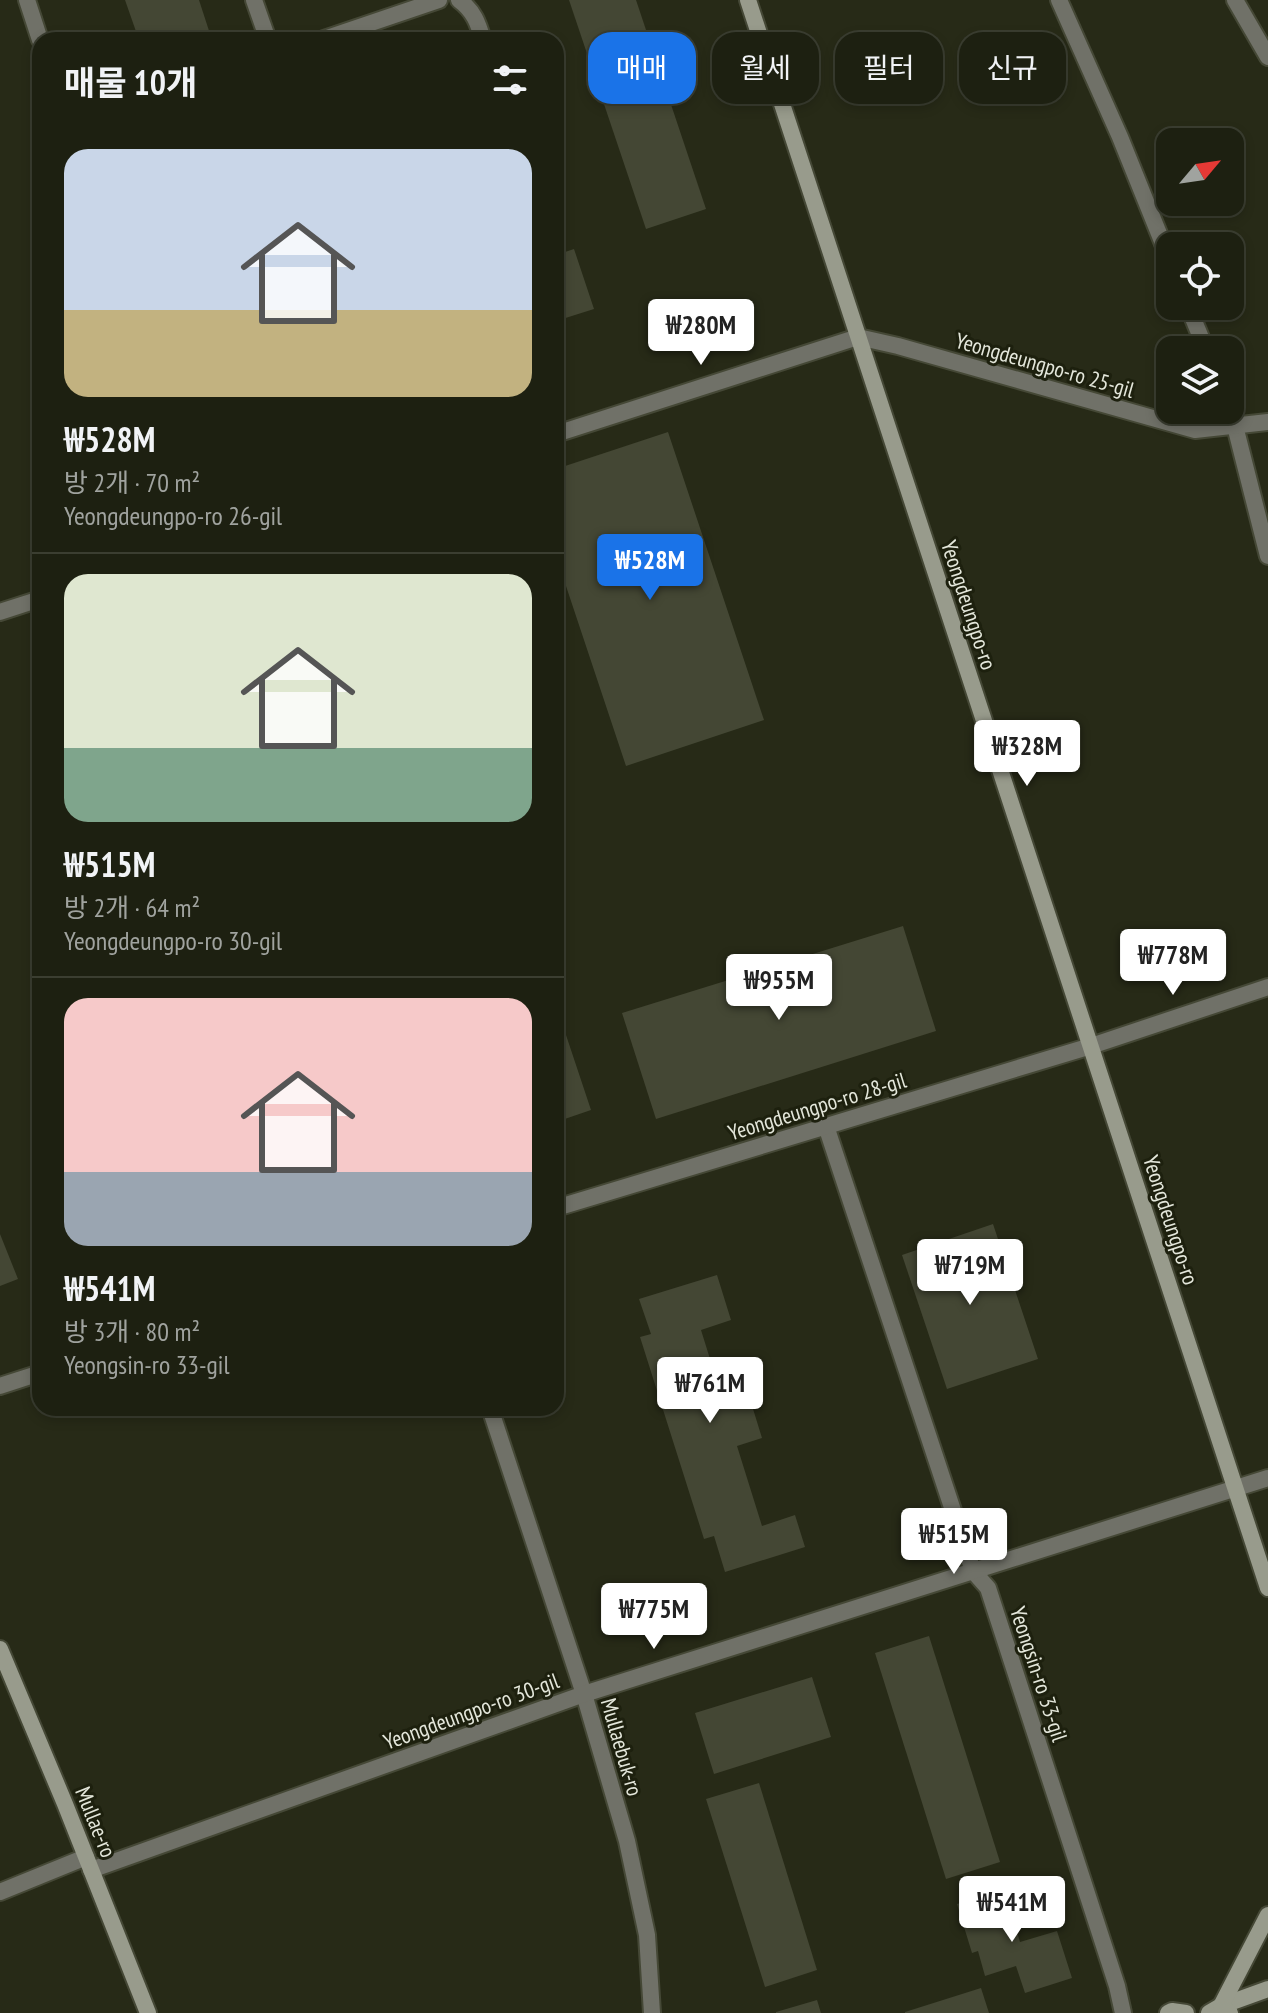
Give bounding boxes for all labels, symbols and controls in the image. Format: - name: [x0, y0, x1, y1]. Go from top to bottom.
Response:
- chip: 매매: [588, 32, 696, 104]
- chip: 월세: [712, 32, 819, 104]
- chip: 필터: [835, 32, 943, 104]
- chip: 신규: [959, 32, 1066, 104]
- icon: filters: [488, 58, 532, 102]
- text: 매물 10개: [64, 60, 197, 104]
- north arrow: [1156, 128, 1244, 216]
- map controls: [1156, 128, 1244, 424]
- icon: home: [226, 201, 370, 345]
- button: locate: [1156, 232, 1244, 320]
- pin: ₩280M: [645, 299, 757, 367]
- text: ₩280M: [666, 308, 736, 341]
- street label: Yeongdeungpo-ro 25-gil: [952, 326, 1138, 404]
- button: layers: [1156, 336, 1244, 424]
- text: ₩528M: [64, 417, 155, 461]
- text: 방 2개 · 70 m²: [64, 466, 200, 499]
- text: Yeongdeungpo-ro 26-gil: [64, 499, 282, 532]
- pin: ₩528M: [594, 534, 706, 602]
- street label: Yeongdeungpo-ro: [935, 537, 1003, 673]
- text: ₩528M: [615, 543, 685, 576]
- icon: home: [226, 626, 370, 770]
- pin: ₩328M: [971, 720, 1083, 788]
- text: ₩328M: [992, 729, 1062, 762]
- text: ₩515M: [64, 842, 155, 886]
- text: 방 2개 · 64 m²: [64, 891, 200, 924]
- text: Yeongdeungpo-ro 30-gil: [64, 924, 282, 957]
- pin: ₩778M: [1117, 929, 1229, 997]
- text: ₩778M: [1138, 938, 1208, 971]
- pin: ₩955M: [723, 954, 835, 1022]
- text: ₩955M: [744, 963, 814, 996]
- icon: home: [226, 1050, 370, 1194]
- street label: Yeongdeungpo-ro 28-gil: [725, 1065, 910, 1146]
- street label: Yeongdeungpo-ro: [1137, 1152, 1205, 1288]
- pin: ₩719M: [914, 1239, 1026, 1307]
- text: ₩719M: [935, 1248, 1005, 1281]
- text: ₩541M: [64, 1266, 155, 1310]
- text: 방 3개 · 80 m²: [64, 1315, 200, 1348]
- text: Yeongsin-ro 33-gil: [64, 1348, 230, 1381]
- pin: ₩761M: [654, 1357, 766, 1425]
- text: ₩761M: [675, 1366, 745, 1399]
- pin: ₩515M: [898, 1508, 1010, 1576]
- text: ₩515M: [919, 1517, 989, 1550]
- pin: ₩775M: [598, 1583, 710, 1651]
- text: ₩775M: [619, 1592, 689, 1625]
- street label: Yeongsin-ro 33-gil: [1004, 1603, 1074, 1746]
- street label: Yeongdeungpo-ro 30-gil: [379, 1666, 563, 1756]
- street label: Mullaebuk-ro: [595, 1695, 649, 1799]
- street label: Mullae-ro: [69, 1783, 123, 1861]
- pin: ₩541M: [956, 1876, 1068, 1944]
- text: ₩541M: [977, 1885, 1047, 1918]

